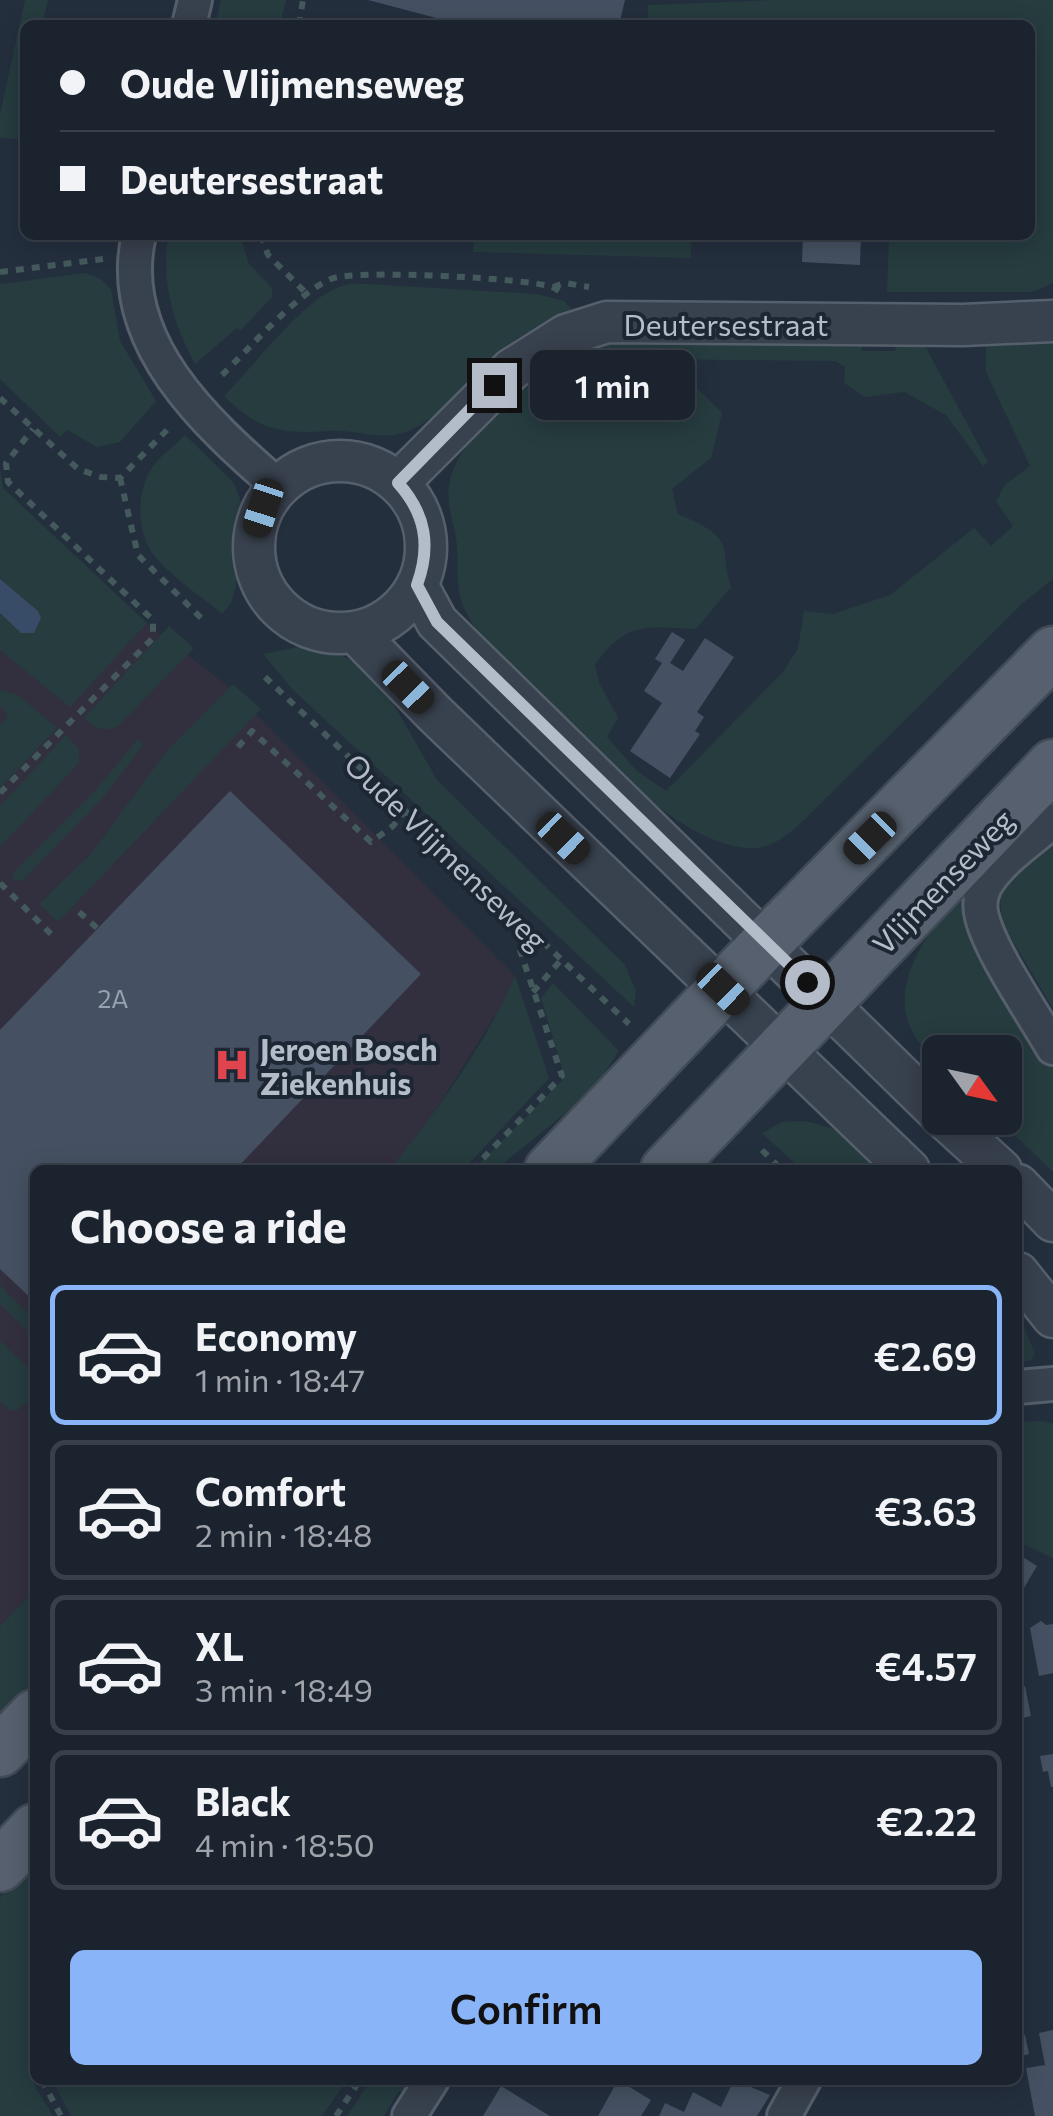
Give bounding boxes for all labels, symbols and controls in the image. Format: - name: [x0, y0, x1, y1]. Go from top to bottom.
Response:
- text: Oude Vlijmenseweg: [120, 59, 464, 106]
- text: Deutersestraat: [120, 155, 383, 202]
- street label: Deutersestraat: [624, 305, 828, 342]
- callout: 1 min: [529, 350, 694, 420]
- route end: [472, 363, 517, 408]
- text: 1 min: [575, 365, 650, 405]
- car: [239, 475, 287, 541]
- car: [376, 655, 440, 719]
- street label: Oude Vlijmenseweg: [338, 745, 556, 957]
- street label: Vlijmenseweg: [864, 801, 1020, 961]
- car: [531, 806, 595, 870]
- car: [838, 806, 902, 870]
- car: [691, 957, 755, 1021]
- route start: [785, 960, 830, 1005]
- house number: 2A: [97, 983, 129, 1013]
- place label: Jeroen Bosch Ziekenhuis: [260, 1030, 438, 1101]
- north arrow: [922, 1035, 1022, 1135]
- map controls: [922, 1035, 1022, 1135]
- hospital icon: Jeroen Bosch Ziekenhuis: [213, 1046, 251, 1084]
- text: Choose a ride: [70, 1197, 347, 1252]
- icon: car: [75, 1310, 165, 1400]
- text: Economy: [195, 1312, 357, 1359]
- text: €2.69: [874, 1332, 977, 1379]
- text: 1 min · 18:47: [195, 1359, 365, 1399]
- icon: car: [75, 1465, 165, 1555]
- text: Comfort: [195, 1467, 346, 1514]
- text: €3.63: [875, 1487, 977, 1534]
- text: 2 min · 18:48: [195, 1514, 372, 1554]
- icon: car: [75, 1620, 165, 1710]
- text: XL: [195, 1622, 244, 1669]
- text: €4.57: [875, 1642, 977, 1689]
- text: 3 min · 18:49: [195, 1669, 373, 1709]
- icon: car: [75, 1775, 165, 1865]
- text: Black: [195, 1777, 291, 1824]
- text: €2.22: [876, 1797, 977, 1844]
- text: 4 min · 18:50: [195, 1824, 375, 1864]
- button: Confirm: [70, 1950, 982, 2065]

